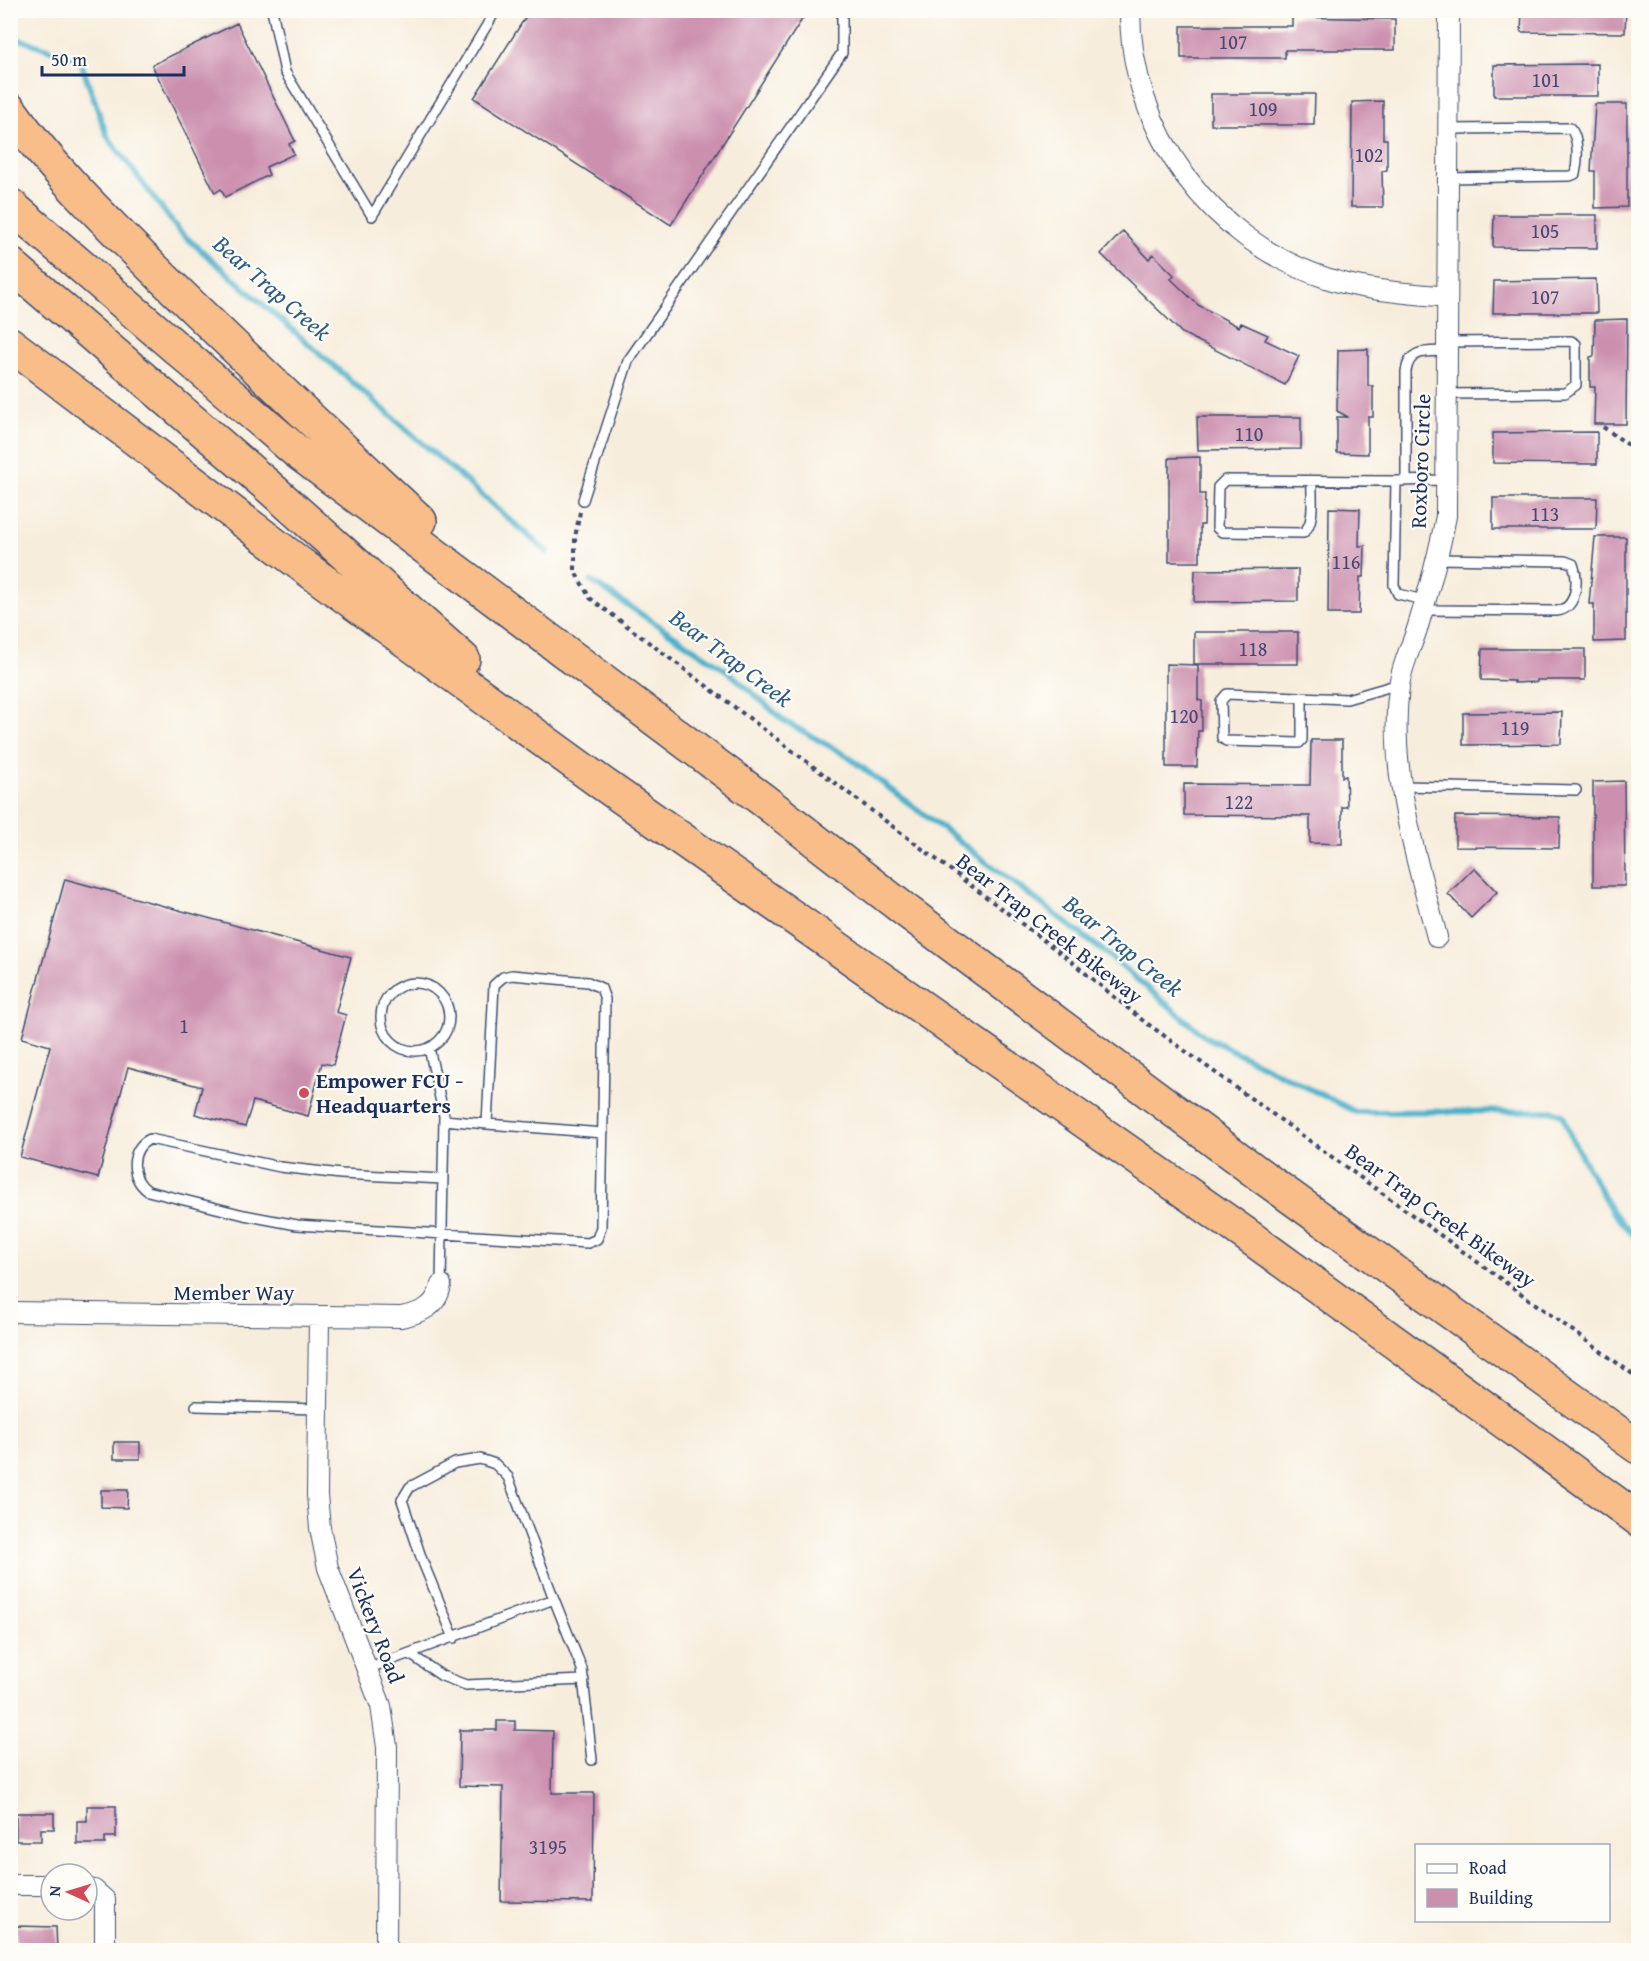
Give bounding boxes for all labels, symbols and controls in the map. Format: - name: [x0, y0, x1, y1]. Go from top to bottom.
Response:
- house number: 107: [1219, 27, 1247, 56]
- scale bar: [42, 39, 184, 77]
- text: 50 m: [51, 46, 87, 73]
- house number: 101: [1532, 65, 1560, 94]
- house number: 109: [1249, 94, 1277, 123]
- house number: 102: [1355, 140, 1383, 169]
- house number: 105: [1531, 216, 1559, 245]
- water label: Bear Trap Creek: [205, 226, 339, 349]
- house number: 107: [1531, 282, 1559, 311]
- street label: Roxboro Circle: [1402, 393, 1438, 529]
- house number: 110: [1235, 419, 1263, 448]
- house number: 113: [1531, 499, 1559, 528]
- house number: 116: [1332, 547, 1360, 576]
- water label: Bear Trap Creek: [662, 599, 800, 715]
- house number: 118: [1239, 634, 1267, 663]
- house number: 120: [1170, 701, 1198, 730]
- house number: 119: [1501, 713, 1529, 742]
- house number: 122: [1225, 787, 1253, 816]
- street label: Bear Trap Creek Bikeway: [952, 847, 1148, 1009]
- water label: Bear Trap Creek: [1057, 889, 1189, 1003]
- house number: 1: [179, 1011, 189, 1040]
- place label: Empower FCU - Headquarters: [316, 1064, 463, 1121]
- marker: Empower FCU - Headquarters: [297, 1086, 311, 1100]
- street label: Bear Trap Creek Bikeway: [1339, 1135, 1543, 1295]
- street label: Member Way: [173, 1276, 295, 1308]
- street label: Vickery Road: [339, 1562, 413, 1688]
- house number: 3195: [529, 1832, 567, 1861]
- legend: [1415, 1844, 1610, 1922]
- text: Road: [1469, 1854, 1507, 1881]
- north arrow: [39, 1862, 99, 1922]
- text: N: [42, 1884, 66, 1897]
- text: Building: [1469, 1884, 1533, 1911]

